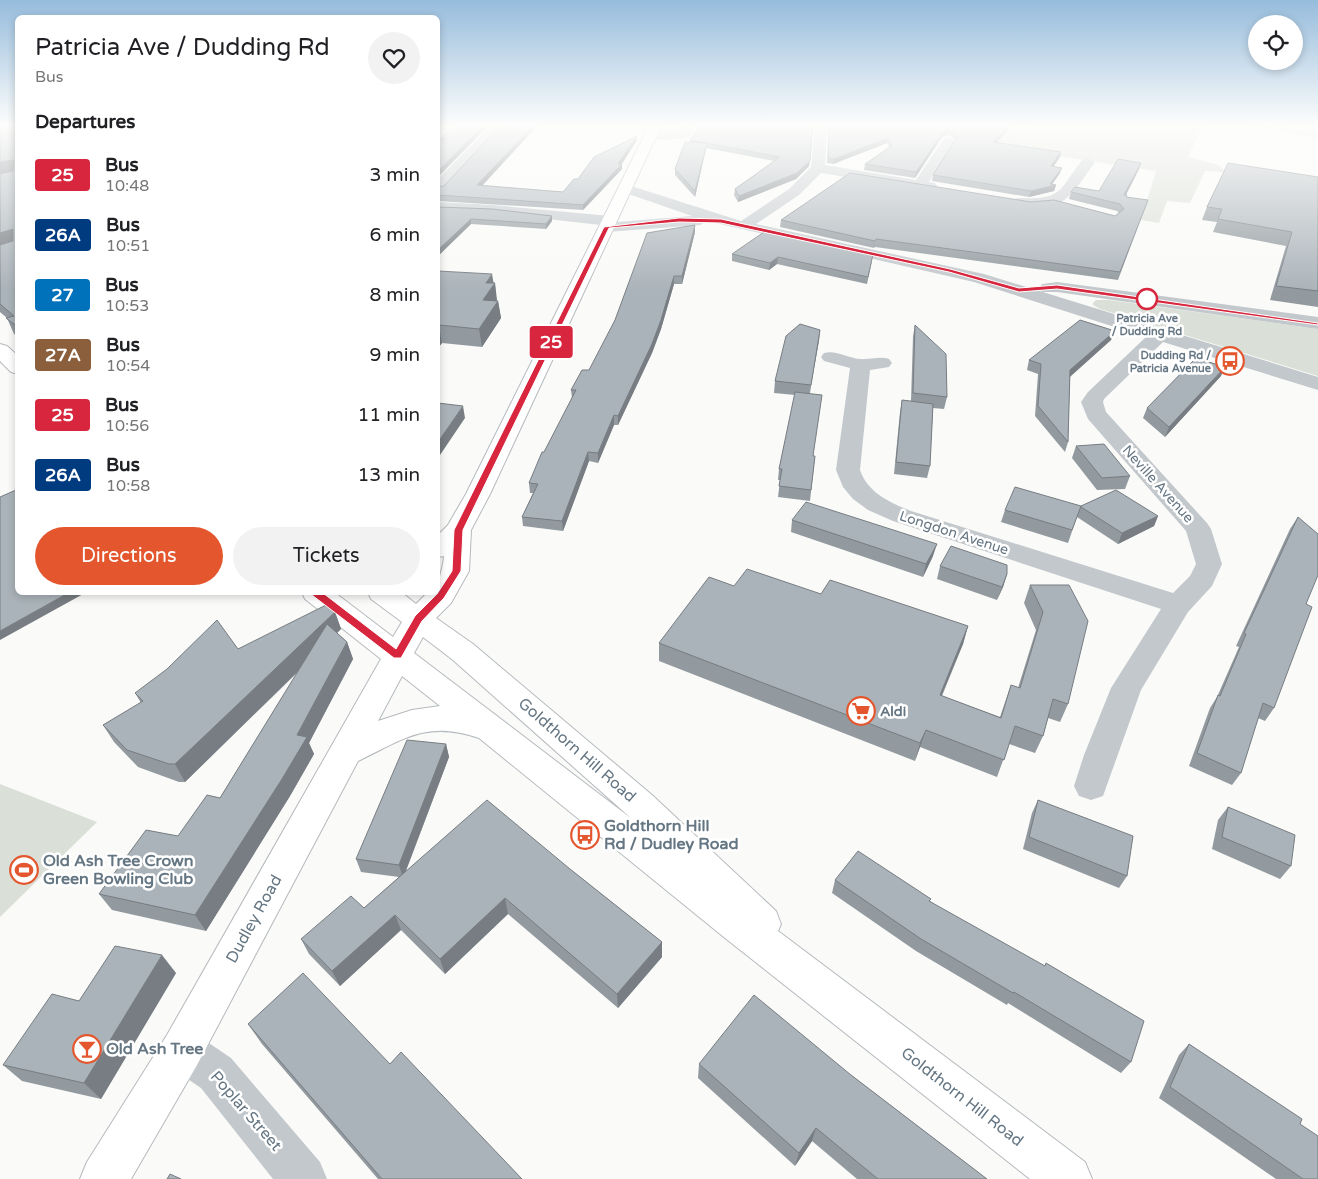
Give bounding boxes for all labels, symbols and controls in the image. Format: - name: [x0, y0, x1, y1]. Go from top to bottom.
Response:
- map controls: [1248, 15, 1303, 70]
- button: locate: [1248, 15, 1303, 70]
- button: heart: [368, 32, 420, 84]
- text: Patricia Ave / Dudding Rd: [35, 33, 330, 62]
- text: Bus: [35, 67, 63, 87]
- text: Departures: [35, 111, 135, 133]
- text: Bus: [105, 154, 139, 176]
- text: 25: [51, 164, 74, 186]
- text: 3 min: [369, 164, 420, 186]
- text: 10:48: [105, 176, 149, 196]
- text: Bus: [106, 214, 140, 236]
- text: 26A: [45, 224, 81, 246]
- text: 6 min: [369, 224, 420, 246]
- text: 10:51: [106, 236, 150, 256]
- text: Bus: [105, 274, 139, 296]
- text: 27: [51, 284, 74, 306]
- text: 8 min: [369, 284, 420, 306]
- marker: Patricia Ave / Dudding Rd: [1136, 288, 1158, 310]
- text: 10:53: [105, 296, 149, 316]
- place label: Patricia Ave / Dudding Rd: [1112, 312, 1182, 339]
- line badge: 25: [528, 326, 574, 358]
- text: 25: [540, 331, 562, 353]
- text: Bus: [106, 334, 140, 356]
- text: 27A: [45, 344, 81, 366]
- text: 9 min: [369, 344, 420, 366]
- bus stop icon: Dudding Rd / Patricia Avenue: [1215, 346, 1245, 376]
- place label: Dudding Rd / Patricia Avenue: [1130, 349, 1212, 375]
- text: 10:54: [106, 356, 150, 376]
- text: Bus: [105, 394, 139, 416]
- text: 25: [51, 404, 74, 426]
- text: 11 min: [357, 404, 420, 426]
- text: 10:56: [105, 416, 149, 436]
- street label: Neville Avenue: [1119, 442, 1197, 526]
- text: Bus: [106, 454, 140, 476]
- text: 26A: [45, 464, 81, 486]
- text: 13 min: [357, 464, 420, 486]
- text: 10:58: [106, 476, 150, 496]
- street label: Longdon Avenue: [897, 507, 1011, 559]
- button: Directions: [35, 527, 223, 585]
- button: Tickets: [233, 527, 420, 585]
- street label: Goldthorn Hill Road: [514, 693, 640, 807]
- supermarket icon: Aldi: [846, 696, 876, 726]
- place label: Aldi: [880, 703, 906, 720]
- place label: Goldthorn Hill Rd / Dudley Road: [604, 816, 739, 854]
- bus stop icon: Goldthorn Hill Rd / Dudley Road: [570, 820, 600, 850]
- place label: Old Ash Tree Crown Green Bowling Club: [43, 851, 193, 889]
- sports icon: Old Ash Tree Crown Green Bowling Club: [9, 855, 39, 885]
- street label: Dudley Road: [222, 871, 286, 967]
- bar icon: Old Ash Tree: [72, 1034, 102, 1064]
- place label: Old Ash Tree: [106, 1039, 203, 1059]
- street label: Goldthorn Hill Road: [897, 1043, 1027, 1151]
- street label: Poplar Street: [206, 1067, 286, 1155]

